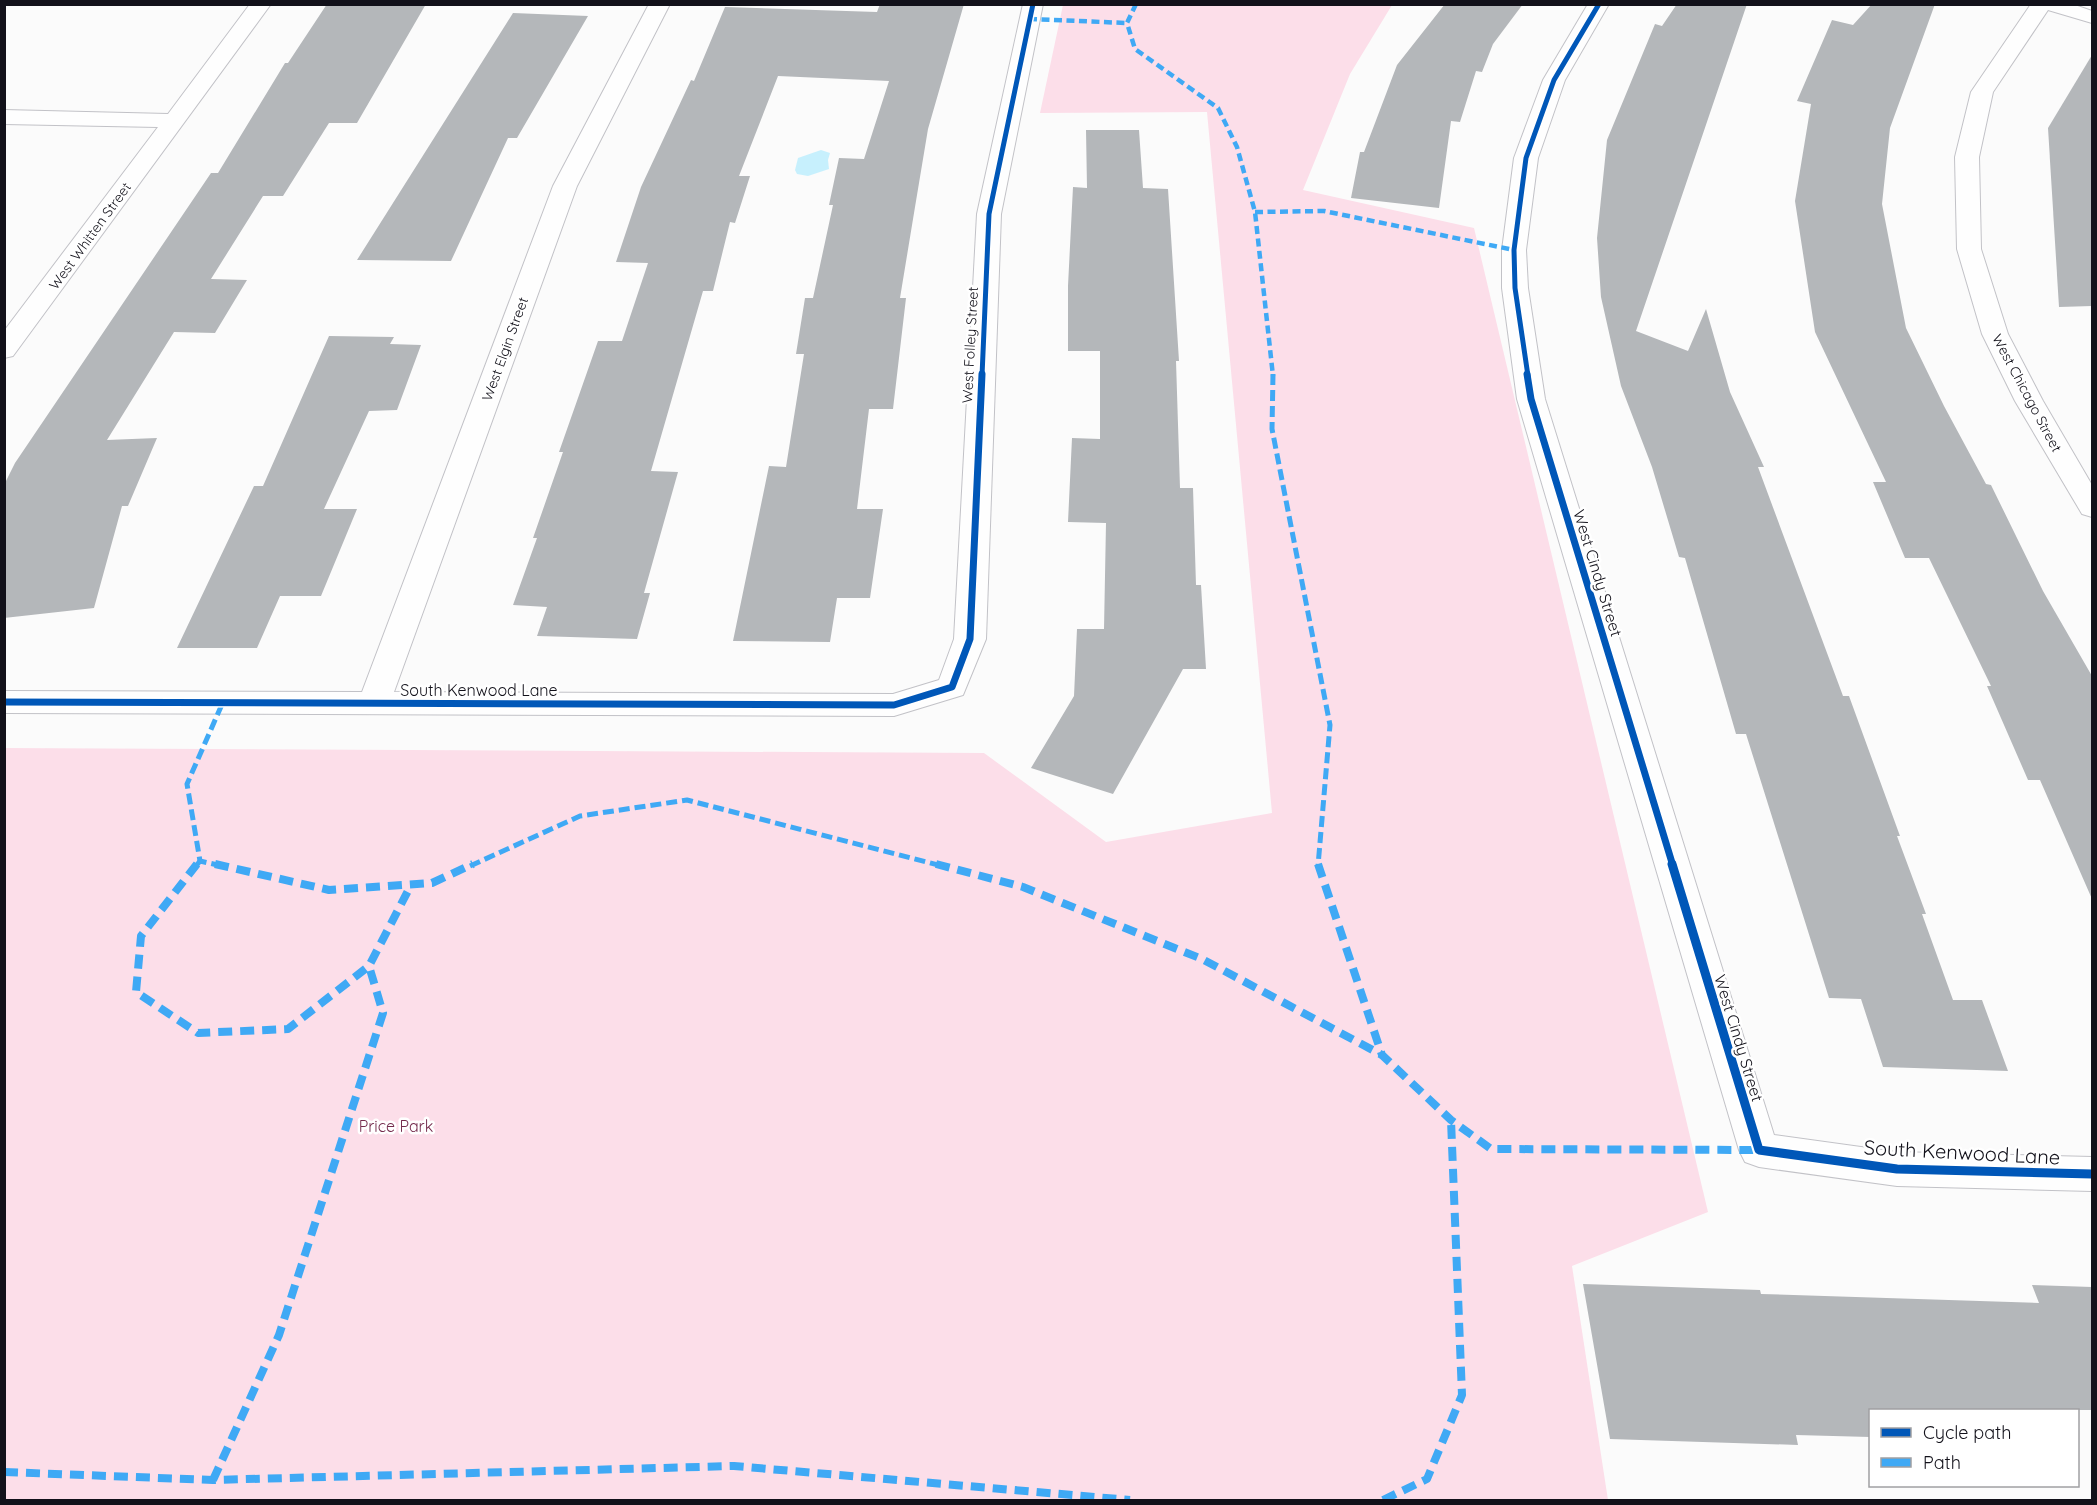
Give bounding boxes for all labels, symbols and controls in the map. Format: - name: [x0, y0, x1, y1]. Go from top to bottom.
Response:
- street label: West Whitten Street: [45, 179, 135, 293]
- street label: West Folley Street: [958, 286, 982, 404]
- street label: West Elgin Street: [478, 294, 532, 403]
- street label: West Chicago Street: [1988, 331, 2066, 455]
- street label: West Cindy Street: [1569, 507, 1627, 639]
- street label: South Kenwood Lane: [400, 680, 558, 700]
- street label: West Cindy Street: [1710, 972, 1768, 1104]
- park label: Price Park: [359, 1116, 433, 1136]
- street label: South Kenwood Lane: [1863, 1134, 2061, 1170]
- legend: [1869, 1409, 2079, 1487]
- text: Cycle path: [1923, 1421, 2011, 1444]
- text: Path: [1923, 1451, 1961, 1474]

